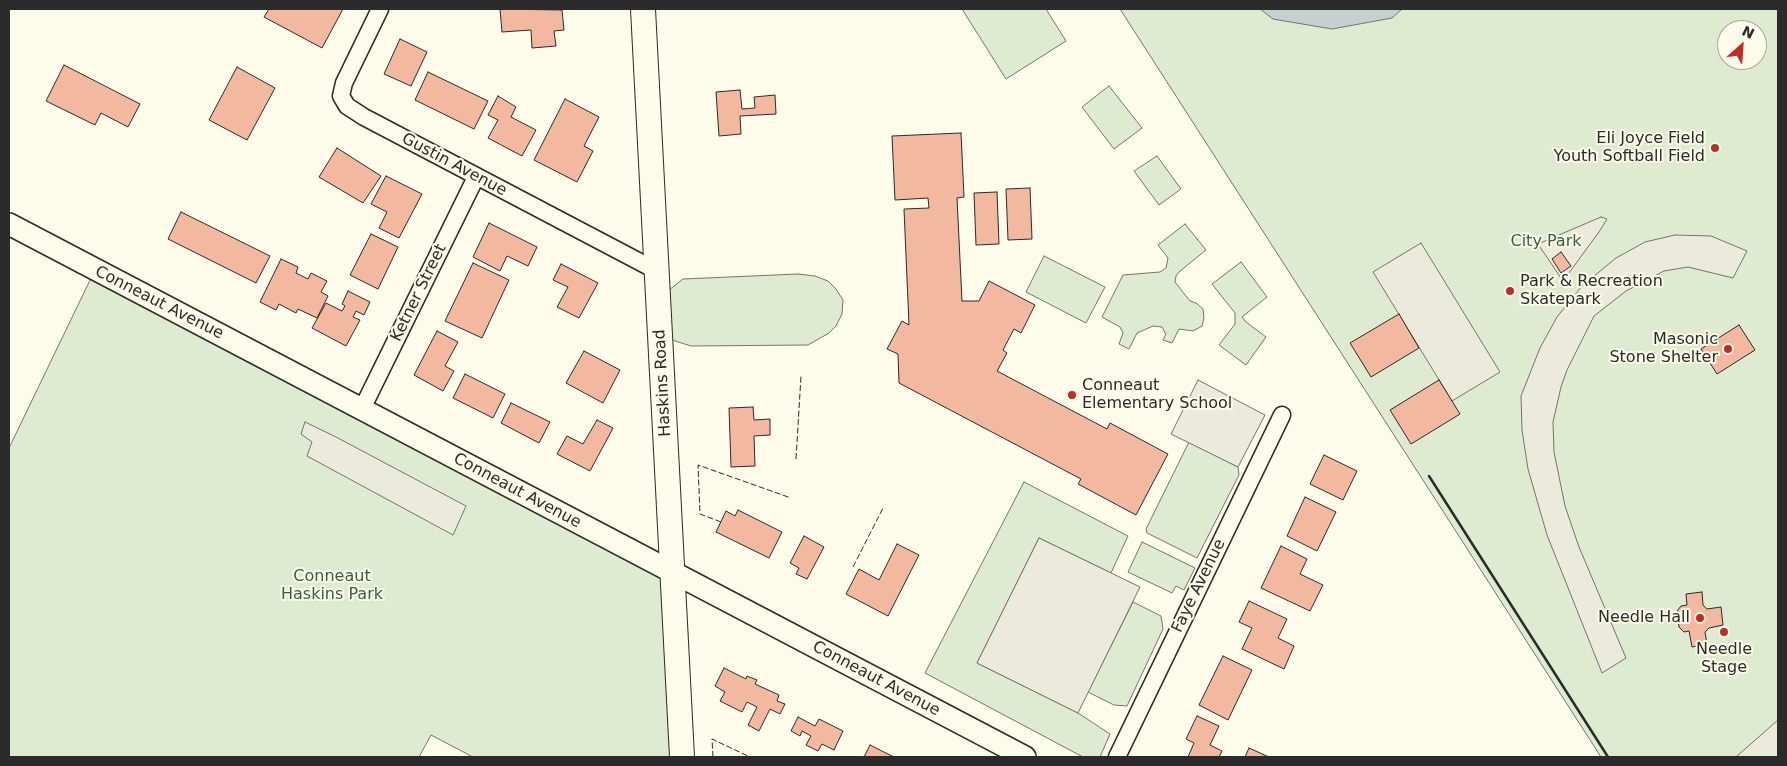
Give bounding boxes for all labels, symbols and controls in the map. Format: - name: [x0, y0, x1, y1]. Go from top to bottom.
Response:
- north arrow: [1717, 20, 1767, 70]
- text: N: [1739, 23, 1757, 42]
- street label: Gustin Avenue: [398, 129, 510, 201]
- place label: Eli Joyce Field Youth Softball Field: [1553, 129, 1705, 167]
- marker: Eli Joyce Field Youth Softball Field: [1709, 142, 1721, 154]
- park label: City Park: [1510, 232, 1582, 252]
- street label: Ketner Street: [387, 241, 451, 345]
- street label: Conneaut Avenue: [91, 262, 227, 344]
- place label: Park & Recreation Skatepark: [1520, 272, 1663, 310]
- marker: Park & Recreation Skatepark: [1504, 285, 1516, 297]
- street label: Haskins Road: [651, 329, 675, 437]
- place label: Masonic Stone Shelter: [1609, 330, 1718, 368]
- marker: Masonic Stone Shelter: [1722, 343, 1734, 355]
- place label: Conneaut Elementary School: [1082, 376, 1232, 414]
- marker: Conneaut Elementary School: [1066, 389, 1078, 401]
- street label: Conneaut Avenue: [450, 449, 584, 533]
- street label: Faye Avenue: [1168, 536, 1230, 636]
- park label: Conneaut Haskins Park: [281, 567, 383, 605]
- place label: Needle Hall: [1598, 608, 1690, 628]
- marker: Needle Hall: [1694, 612, 1706, 624]
- marker: Needle Stage: [1718, 626, 1730, 638]
- street label: Conneaut Avenue: [809, 637, 943, 721]
- place label: Needle Stage: [1696, 640, 1752, 678]

